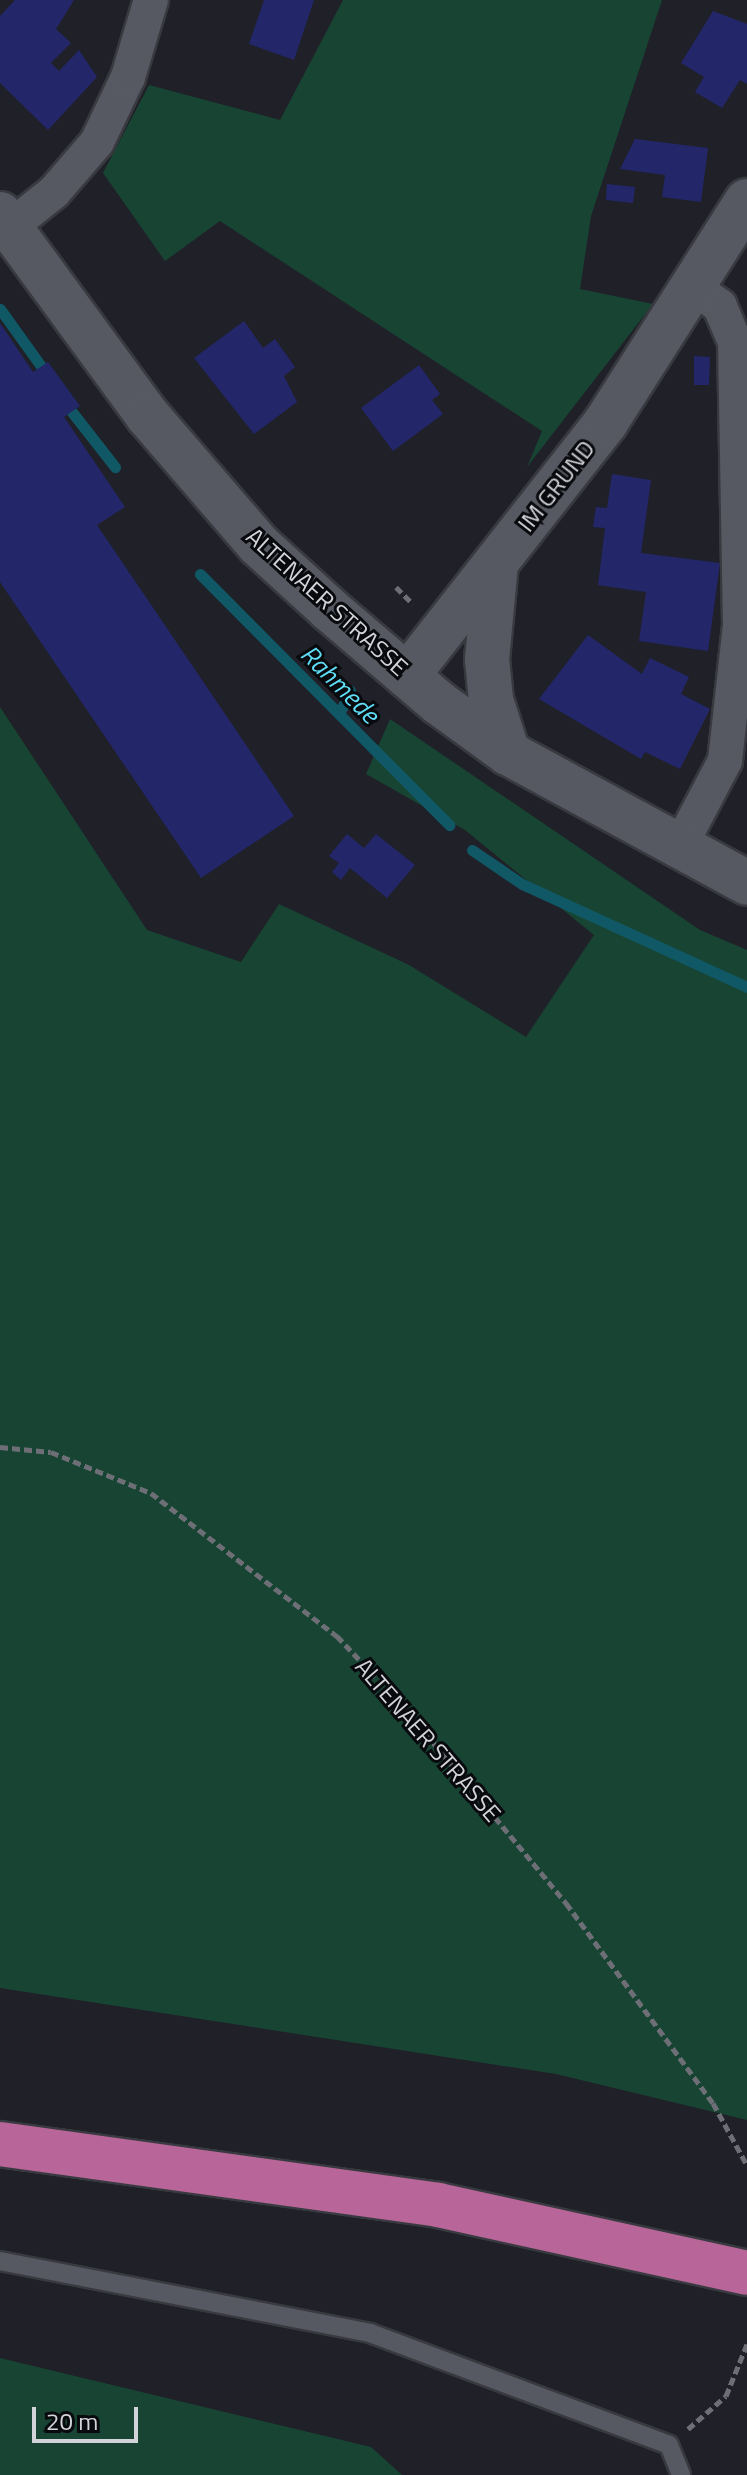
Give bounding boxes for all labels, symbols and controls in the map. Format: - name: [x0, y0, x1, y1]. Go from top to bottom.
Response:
- street label: IM GRUND: [511, 435, 601, 537]
- street label: ALTENAER STRASSE: [240, 522, 414, 682]
- water label: Rahmede: [294, 638, 386, 730]
- street label: ALTENAER STRASSE: [349, 1652, 507, 1828]
- scale bar: [36, 2391, 142, 2441]
- text: 20 m: [46, 2403, 98, 2439]

